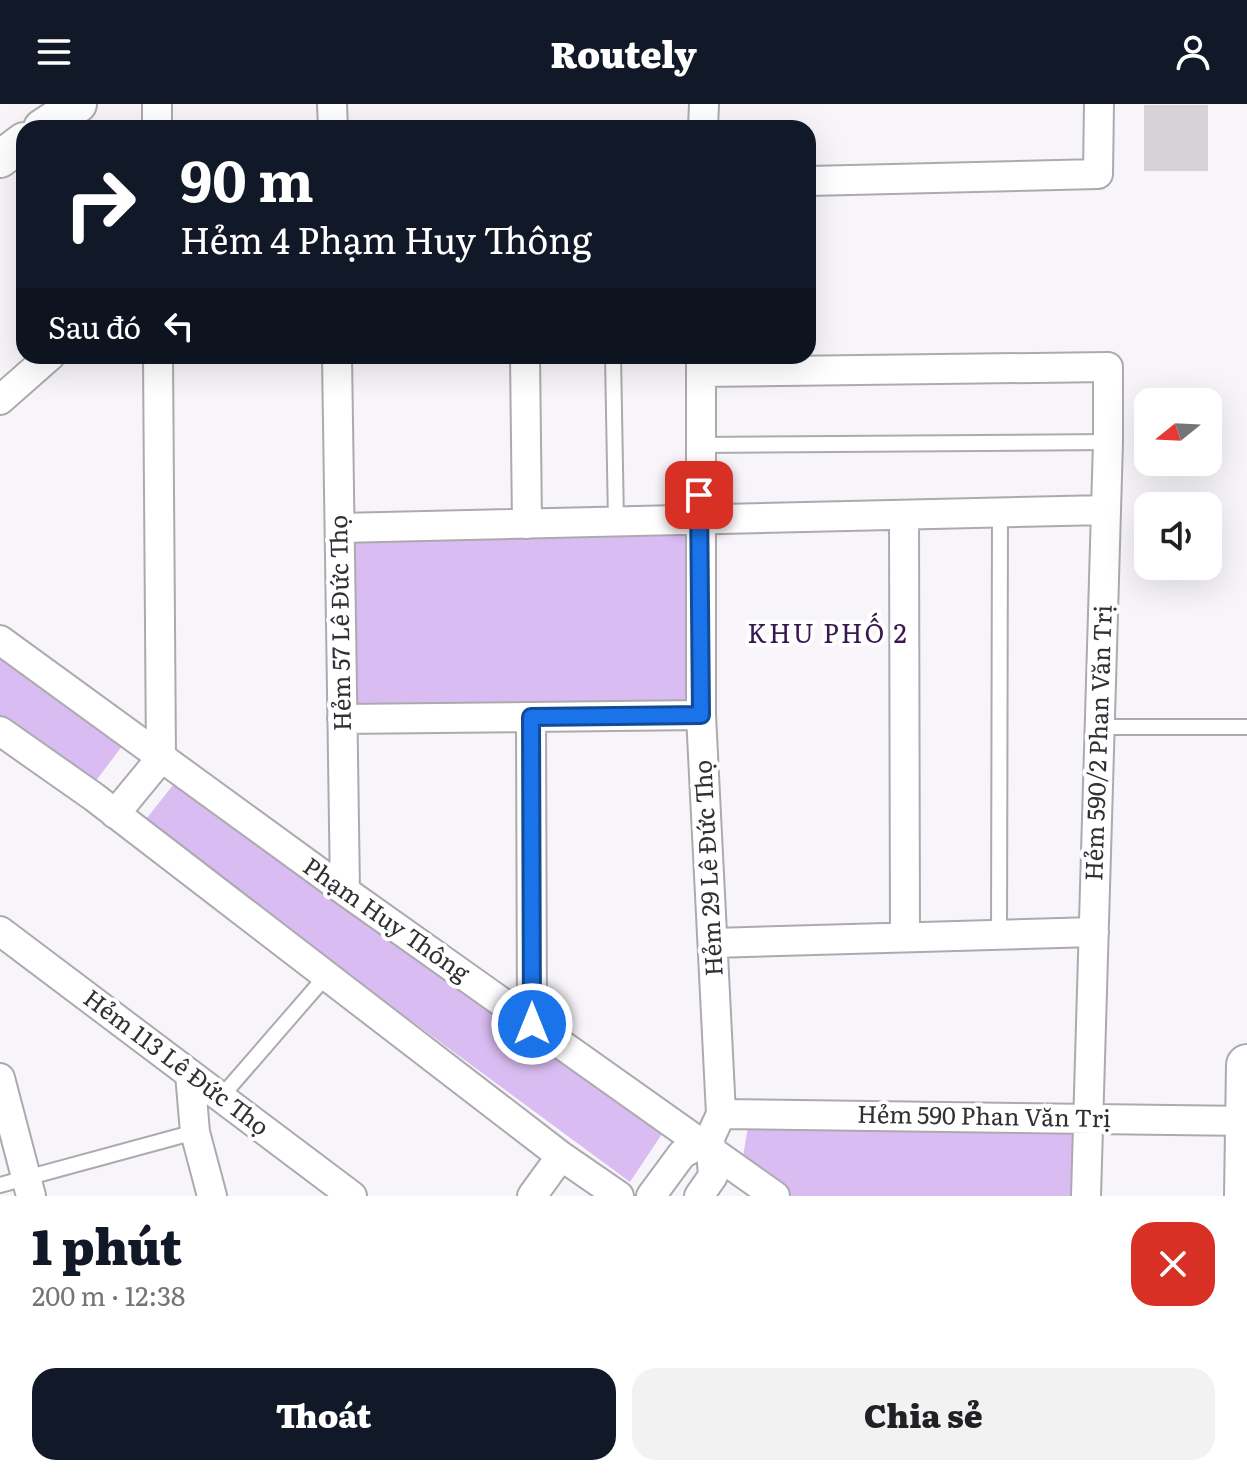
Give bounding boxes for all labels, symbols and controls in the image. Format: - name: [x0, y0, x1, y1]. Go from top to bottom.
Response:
- text: Routely: [550, 26, 697, 79]
- icon: menu: [32, 30, 76, 74]
- icon: person: [1171, 30, 1215, 74]
- text: 90 m: [180, 136, 314, 219]
- icon: right: [48, 152, 152, 256]
- text: Hẻm 4 Phạm Huy Thông: [180, 212, 592, 265]
- text: Sau đó: [48, 304, 141, 348]
- icon: left: [157, 304, 201, 348]
- north arrow: [1134, 388, 1222, 476]
- map controls: [1134, 388, 1222, 580]
- pin: [665, 461, 733, 529]
- icon: arrive: [677, 473, 721, 517]
- button: sound: [1134, 492, 1222, 580]
- street label: Hẻm 57 Lê Đức Thọ: [319, 515, 358, 731]
- street label: Hẻm 590/2 Phan Văn Trị: [1074, 604, 1119, 882]
- district label: KHU PHỐ 2: [747, 612, 909, 651]
- street label: Hẻm 29 Lê Đức Thọ: [683, 759, 730, 977]
- street label: Phạm Huy Thông: [297, 847, 478, 989]
- street label: Hẻm 113 Lê Đức Thọ: [77, 979, 278, 1143]
- position arrow: [490, 982, 574, 1066]
- street label: Hẻm 590 Phan Văn Trị: [857, 1095, 1111, 1134]
- text: 1 phút: [32, 1209, 182, 1280]
- button: close: [1131, 1222, 1215, 1306]
- text: 200 m · 12:38: [32, 1275, 185, 1314]
- button: Thoát: [32, 1368, 616, 1460]
- button: Chia sẻ: [632, 1368, 1215, 1460]

